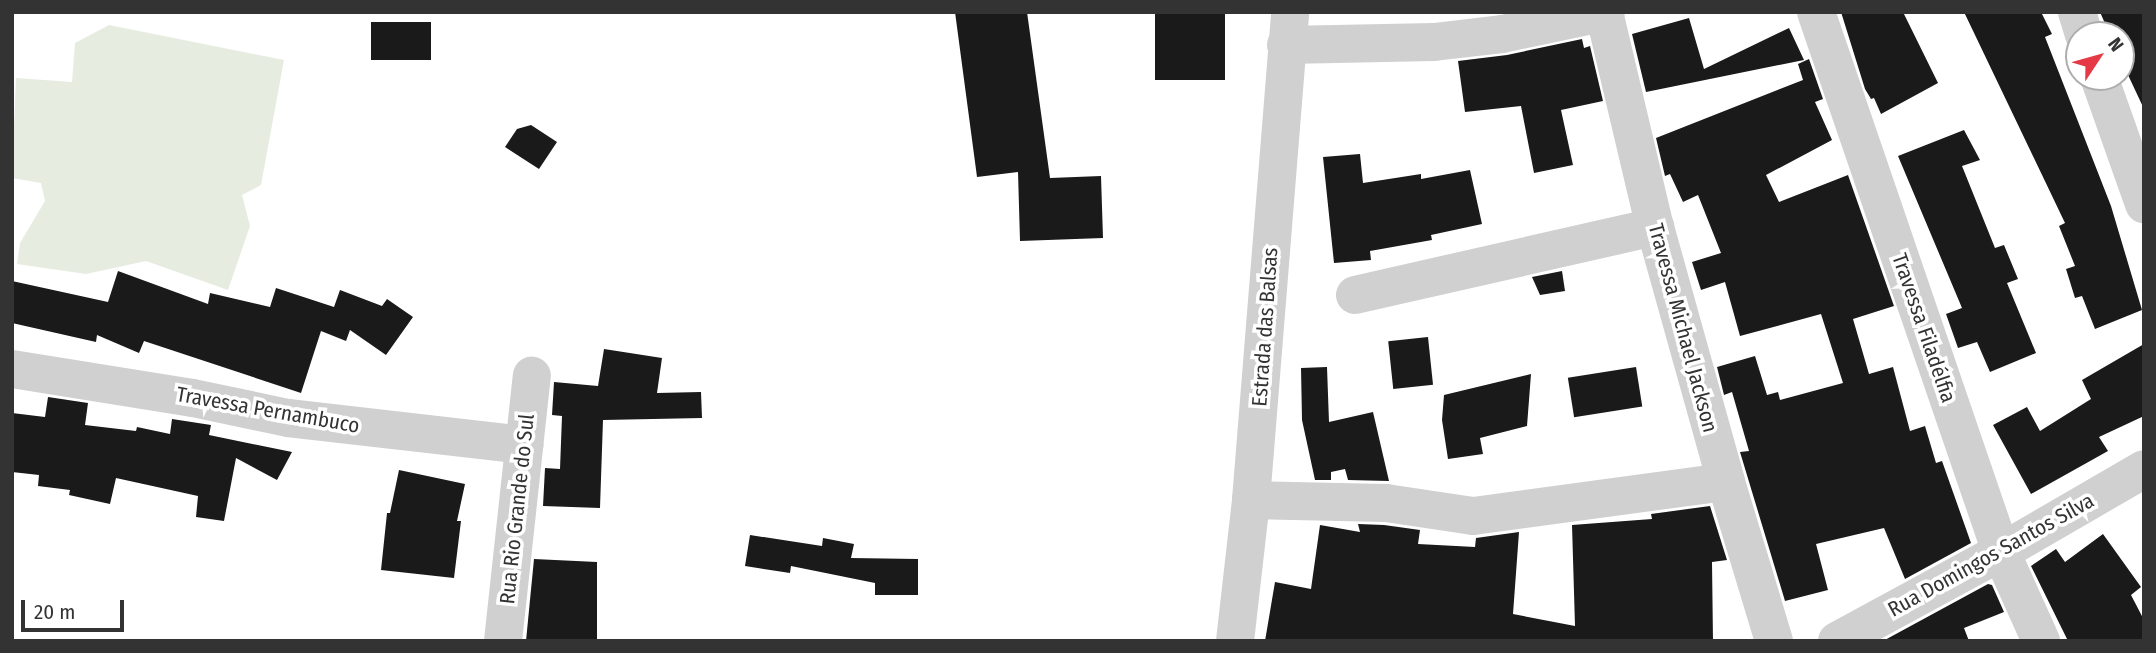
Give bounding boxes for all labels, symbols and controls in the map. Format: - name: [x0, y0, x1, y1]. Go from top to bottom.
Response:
- north arrow: [2065, 21, 2135, 91]
- text: N: [2103, 33, 2128, 56]
- street label: Travessa Michael Jackson: [1643, 221, 1723, 435]
- street label: Estrada das Balsas: [1247, 247, 1283, 407]
- street label: Travessa Filadélfia: [1887, 250, 1961, 406]
- street label: Travessa Pernambuco: [174, 381, 362, 439]
- street label: Rua Rio Grande do Sul: [494, 413, 540, 605]
- street label: Rua Domingos Santos Silva: [1884, 488, 2098, 622]
- scale bar: [24, 586, 128, 630]
- text: 20 m: [34, 599, 75, 625]

